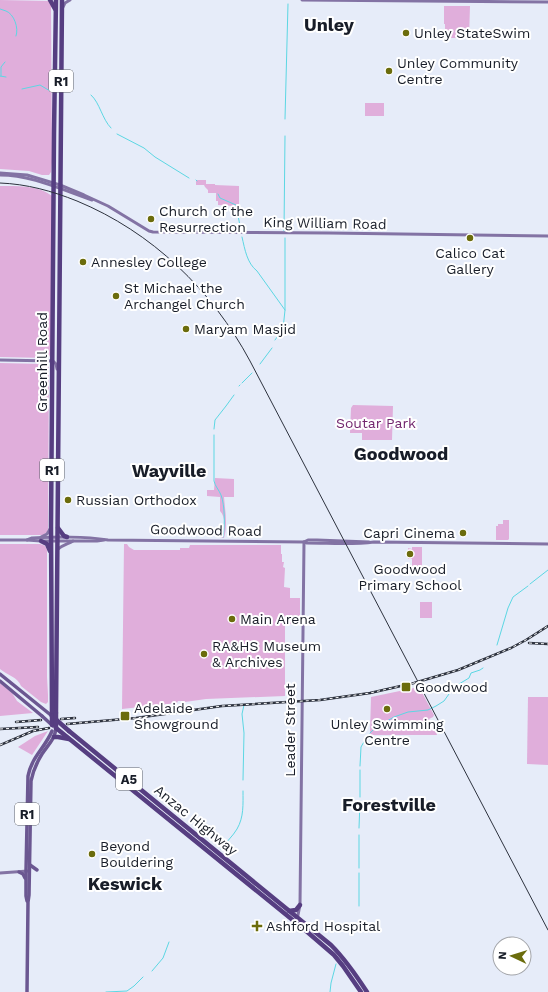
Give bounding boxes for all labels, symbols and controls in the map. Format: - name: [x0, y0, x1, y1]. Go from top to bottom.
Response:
- district label: Unley: [304, 14, 355, 35]
- place label: Unley StateSwim: [414, 25, 530, 41]
- marker: Unley StateSwim: [401, 28, 411, 38]
- place label: Unley Community Centre: [397, 55, 519, 87]
- marker: Unley Community Centre: [384, 66, 394, 76]
- road number: R1: [49, 70, 73, 92]
- place label: Church of the Resurrection: [159, 203, 253, 235]
- marker: Church of the Resurrection: [146, 214, 156, 224]
- street label: King William Road: [263, 214, 387, 232]
- marker: Calico Cat Gallery: [465, 233, 475, 243]
- place label: Calico Cat Gallery: [435, 245, 505, 277]
- place label: Annesley College: [91, 254, 207, 270]
- marker: Annesley College: [78, 257, 88, 267]
- place label: St Michael the Archangel Church: [124, 280, 245, 312]
- marker: St Michael the Archangel Church: [111, 291, 121, 301]
- street label: Greenhill Road: [34, 312, 50, 412]
- place label: Maryam Masjid: [194, 321, 296, 337]
- marker: Maryam Masjid: [181, 324, 191, 334]
- park label: Soutar Park: [336, 415, 416, 431]
- district label: Goodwood: [354, 443, 448, 464]
- road number: R1: [40, 459, 64, 481]
- district label: Wayville: [132, 460, 206, 481]
- place label: Russian Orthodox: [76, 492, 197, 508]
- marker: Russian Orthodox: [63, 495, 73, 505]
- street label: Goodwood Road: [150, 521, 262, 539]
- place label: Capri Cinema: [363, 525, 455, 541]
- marker: Capri Cinema: [458, 528, 468, 538]
- marker: Goodwood Primary School: [405, 549, 415, 559]
- place label: Goodwood Primary School: [358, 561, 462, 593]
- place label: Main Arena: [240, 611, 316, 627]
- marker: Main Arena: [227, 614, 237, 624]
- place label: RA&HS Museum & Archives: [212, 638, 321, 670]
- marker: RA&HS Museum & Archives: [199, 649, 209, 659]
- place label: Goodwood: [415, 679, 488, 695]
- marker: Goodwood: [400, 681, 412, 693]
- street label: Leader Street: [282, 683, 298, 777]
- place label: Adelaide Showground: [134, 700, 219, 732]
- marker: Unley Swimming Centre: [382, 704, 392, 714]
- marker: Adelaide Showground: [119, 710, 131, 722]
- place label: Unley Swimming Centre: [330, 716, 444, 748]
- road number: A5: [116, 768, 142, 790]
- street label: Anzac Highway: [151, 782, 241, 859]
- district label: Forestville: [342, 794, 436, 815]
- road number: R1: [15, 803, 39, 825]
- place label: Beyond Bouldering: [100, 838, 173, 870]
- marker: Beyond Bouldering: [87, 849, 97, 859]
- district label: Keswick: [88, 873, 163, 894]
- place label: Ashford Hospital: [266, 918, 381, 934]
- marker: Ashford Hospital: [251, 920, 263, 932]
- north arrow: [492, 936, 532, 976]
- text: N: [496, 951, 509, 960]

